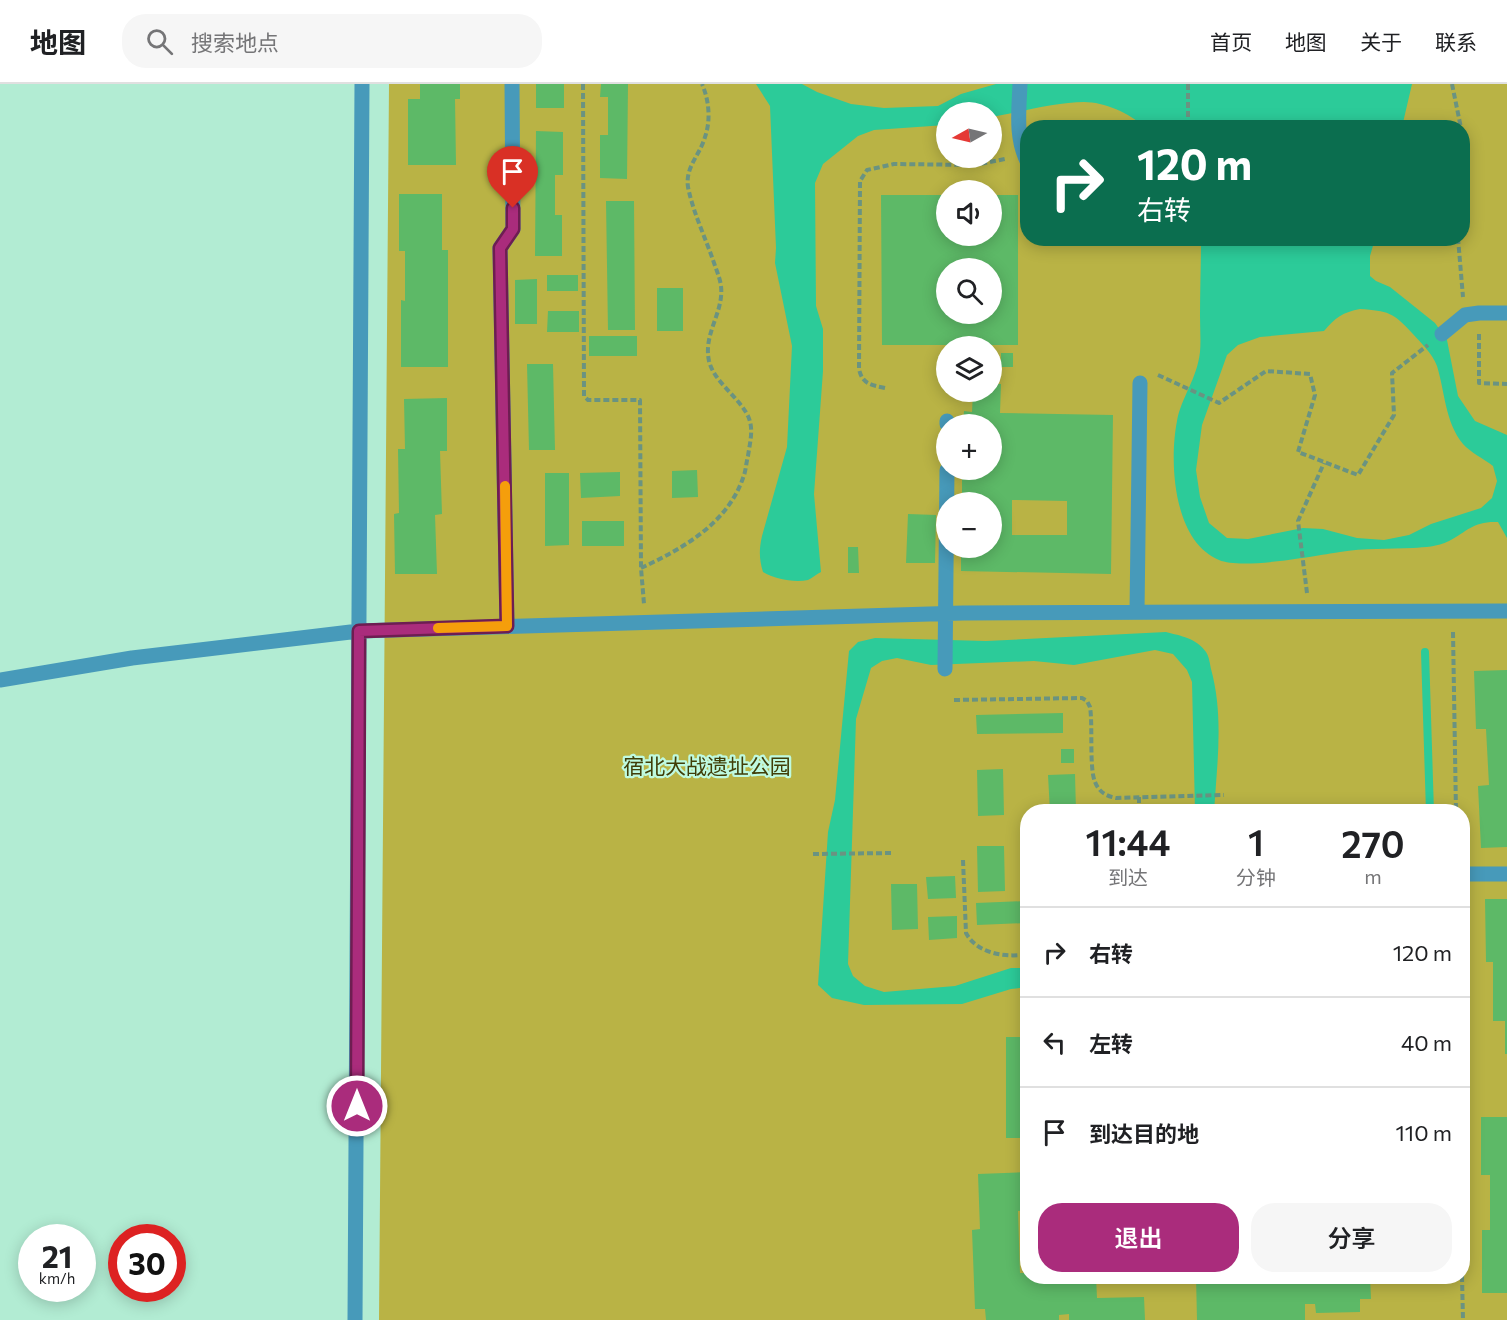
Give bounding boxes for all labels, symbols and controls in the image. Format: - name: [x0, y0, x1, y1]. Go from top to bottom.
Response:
- search box: [122, 14, 542, 68]
- text: 地图: [30, 25, 86, 59]
- icon: search: [143, 25, 176, 58]
- text: 搜索地点: [191, 29, 279, 56]
- text: 首页: [1210, 29, 1252, 54]
- text: 地图: [1285, 29, 1327, 54]
- text: 关于: [1360, 29, 1402, 54]
- text: 联系: [1435, 29, 1477, 54]
- north arrow: [936, 102, 1002, 168]
- map controls: [936, 102, 1002, 558]
- text: 120 m: [1137, 137, 1252, 189]
- icon: right: [1038, 144, 1116, 222]
- pin: [487, 146, 538, 208]
- icon: arrive: [496, 155, 529, 188]
- button: sound: [936, 180, 1002, 246]
- text: 右转: [1137, 193, 1191, 226]
- button: search: [936, 258, 1002, 324]
- button: layers: [936, 336, 1002, 402]
- button: +: [936, 414, 1002, 480]
- button: −: [936, 492, 1002, 558]
- park label: 宿北大战遗址公园: [623, 753, 791, 778]
- text: 11:44: [1085, 819, 1170, 863]
- text: 1: [1248, 819, 1264, 863]
- text: 270: [1341, 821, 1405, 865]
- text: m: [1364, 864, 1382, 888]
- text: 到达: [1108, 865, 1148, 889]
- text: 分钟: [1236, 865, 1276, 889]
- icon: right: [1038, 936, 1071, 969]
- text: 120 m: [1393, 939, 1452, 966]
- text: 右转: [1089, 940, 1133, 967]
- icon: left: [1038, 1026, 1071, 1059]
- text: 40 m: [1401, 1029, 1452, 1056]
- text: 左转: [1089, 1030, 1133, 1057]
- position arrow: [325, 1074, 389, 1138]
- icon: arrive: [1038, 1116, 1071, 1149]
- text: 110 m: [1395, 1119, 1452, 1146]
- text: 到达目的地: [1089, 1120, 1199, 1147]
- button: 退出: [1038, 1203, 1239, 1272]
- button: 分享: [1251, 1203, 1452, 1272]
- speed limit sign: 30: [108, 1224, 186, 1302]
- text: 21: [42, 1237, 72, 1274]
- text: km/h: [39, 1269, 75, 1287]

